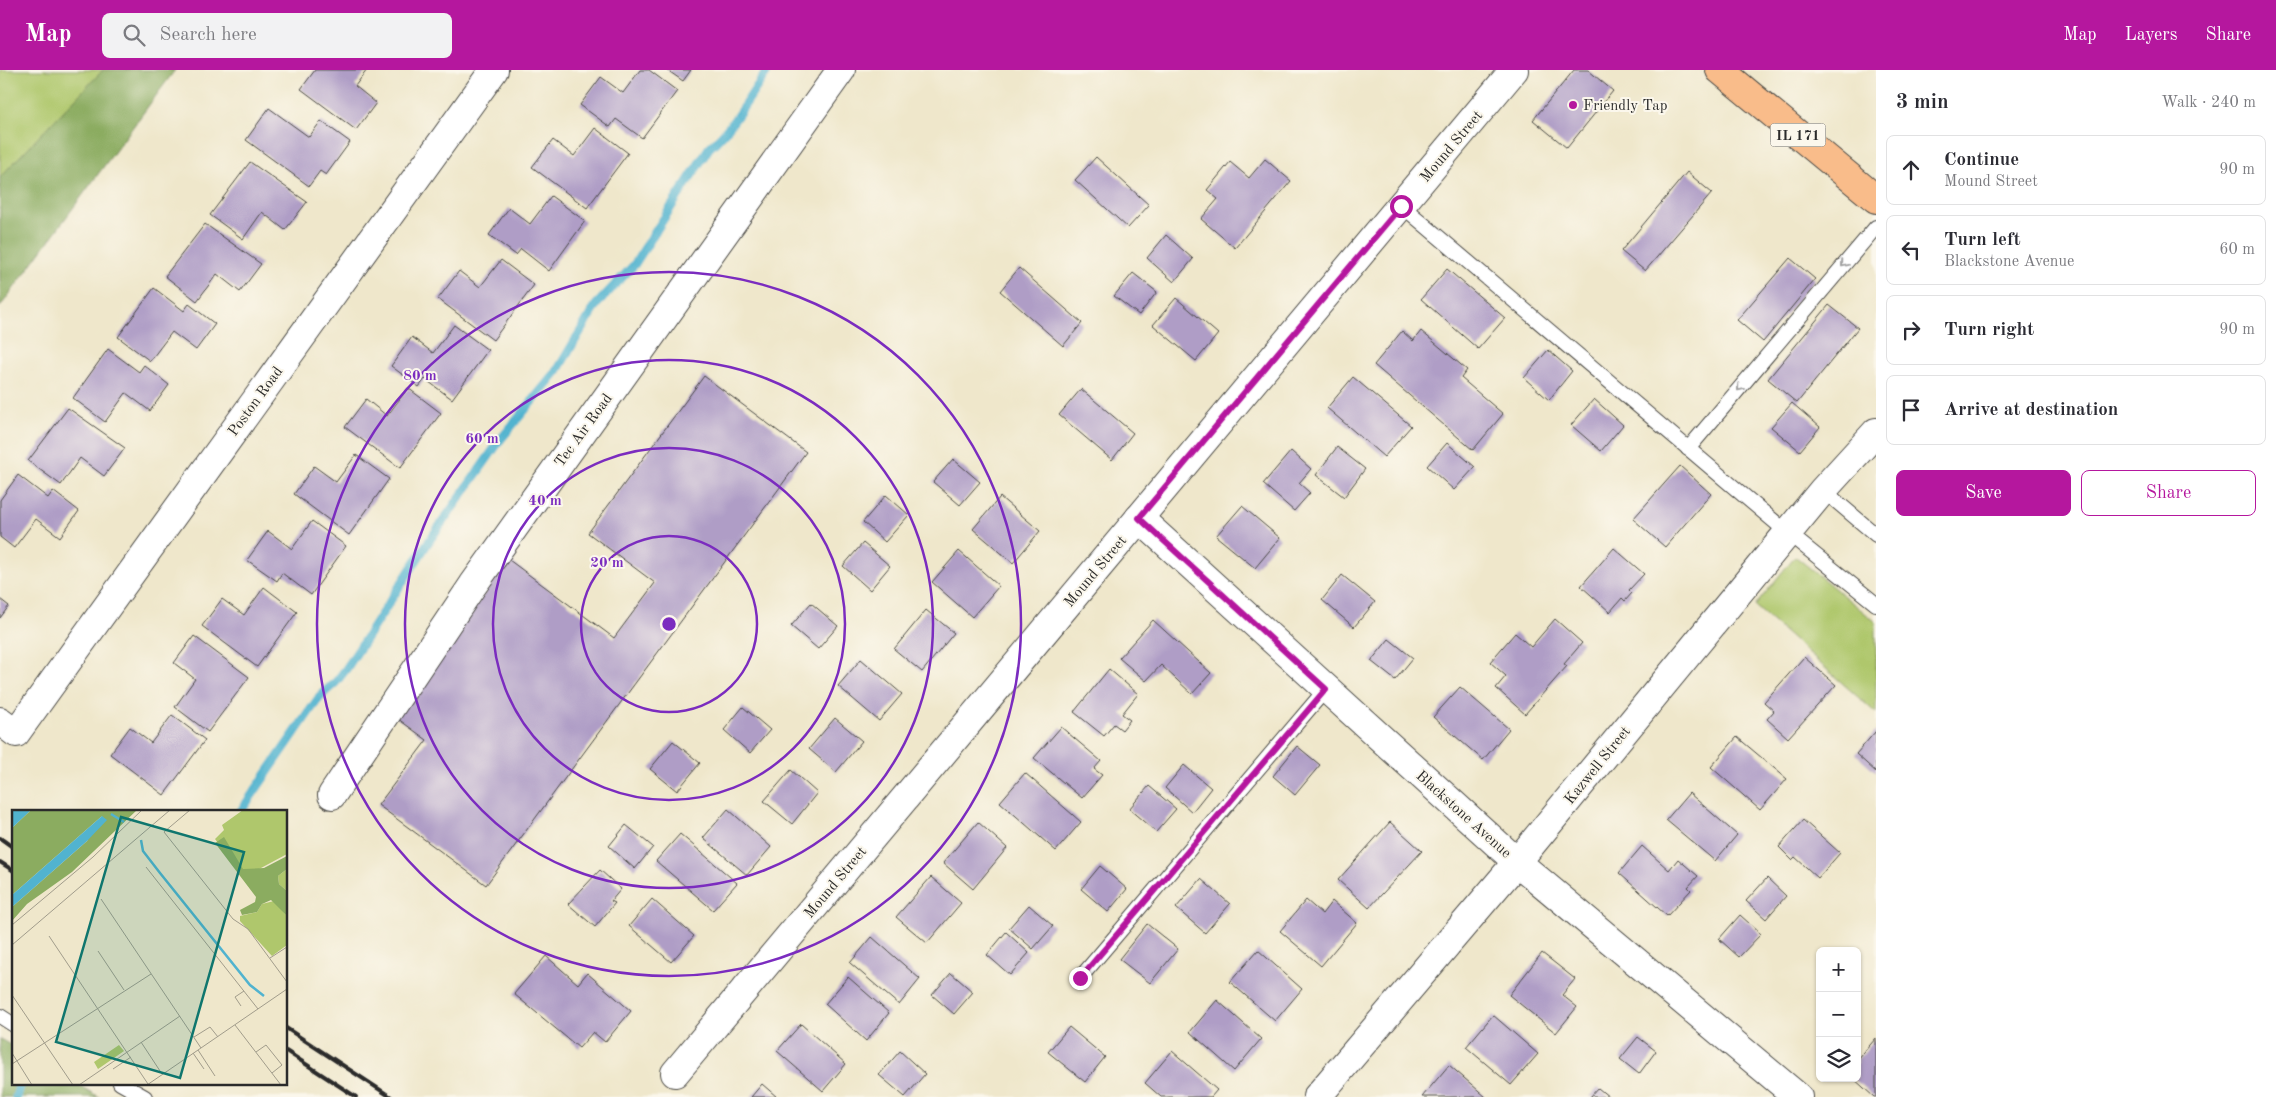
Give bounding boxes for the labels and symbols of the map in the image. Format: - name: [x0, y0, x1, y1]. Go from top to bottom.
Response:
- marker: Friendly Tap: [1567, 99, 1579, 111]
- place label: Friendly Tap: [1583, 99, 1668, 114]
- street label: Mound Street: [1418, 108, 1486, 185]
- road number: IL 171: [1770, 124, 1826, 146]
- route start: [1390, 195, 1413, 218]
- one-way arrow: [1841, 258, 1850, 267]
- street label: Poston Road: [226, 364, 286, 439]
- text: 80 m: [403, 369, 437, 384]
- one-way arrow: [1737, 382, 1745, 391]
- street label: Tec Air Road: [553, 391, 616, 470]
- text: 60 m: [465, 432, 499, 447]
- text: 40 m: [528, 494, 562, 509]
- street label: Mound Street: [1062, 533, 1130, 610]
- text: 20 m: [590, 556, 624, 571]
- centre of rings: [660, 615, 678, 633]
- street label: Kazwell Street: [1562, 724, 1634, 808]
- street label: Blackstone Avenue: [1413, 769, 1513, 862]
- inset map: [12, 810, 288, 1084]
- street label: Mound Street: [802, 844, 870, 921]
- route end: [1069, 967, 1092, 990]

